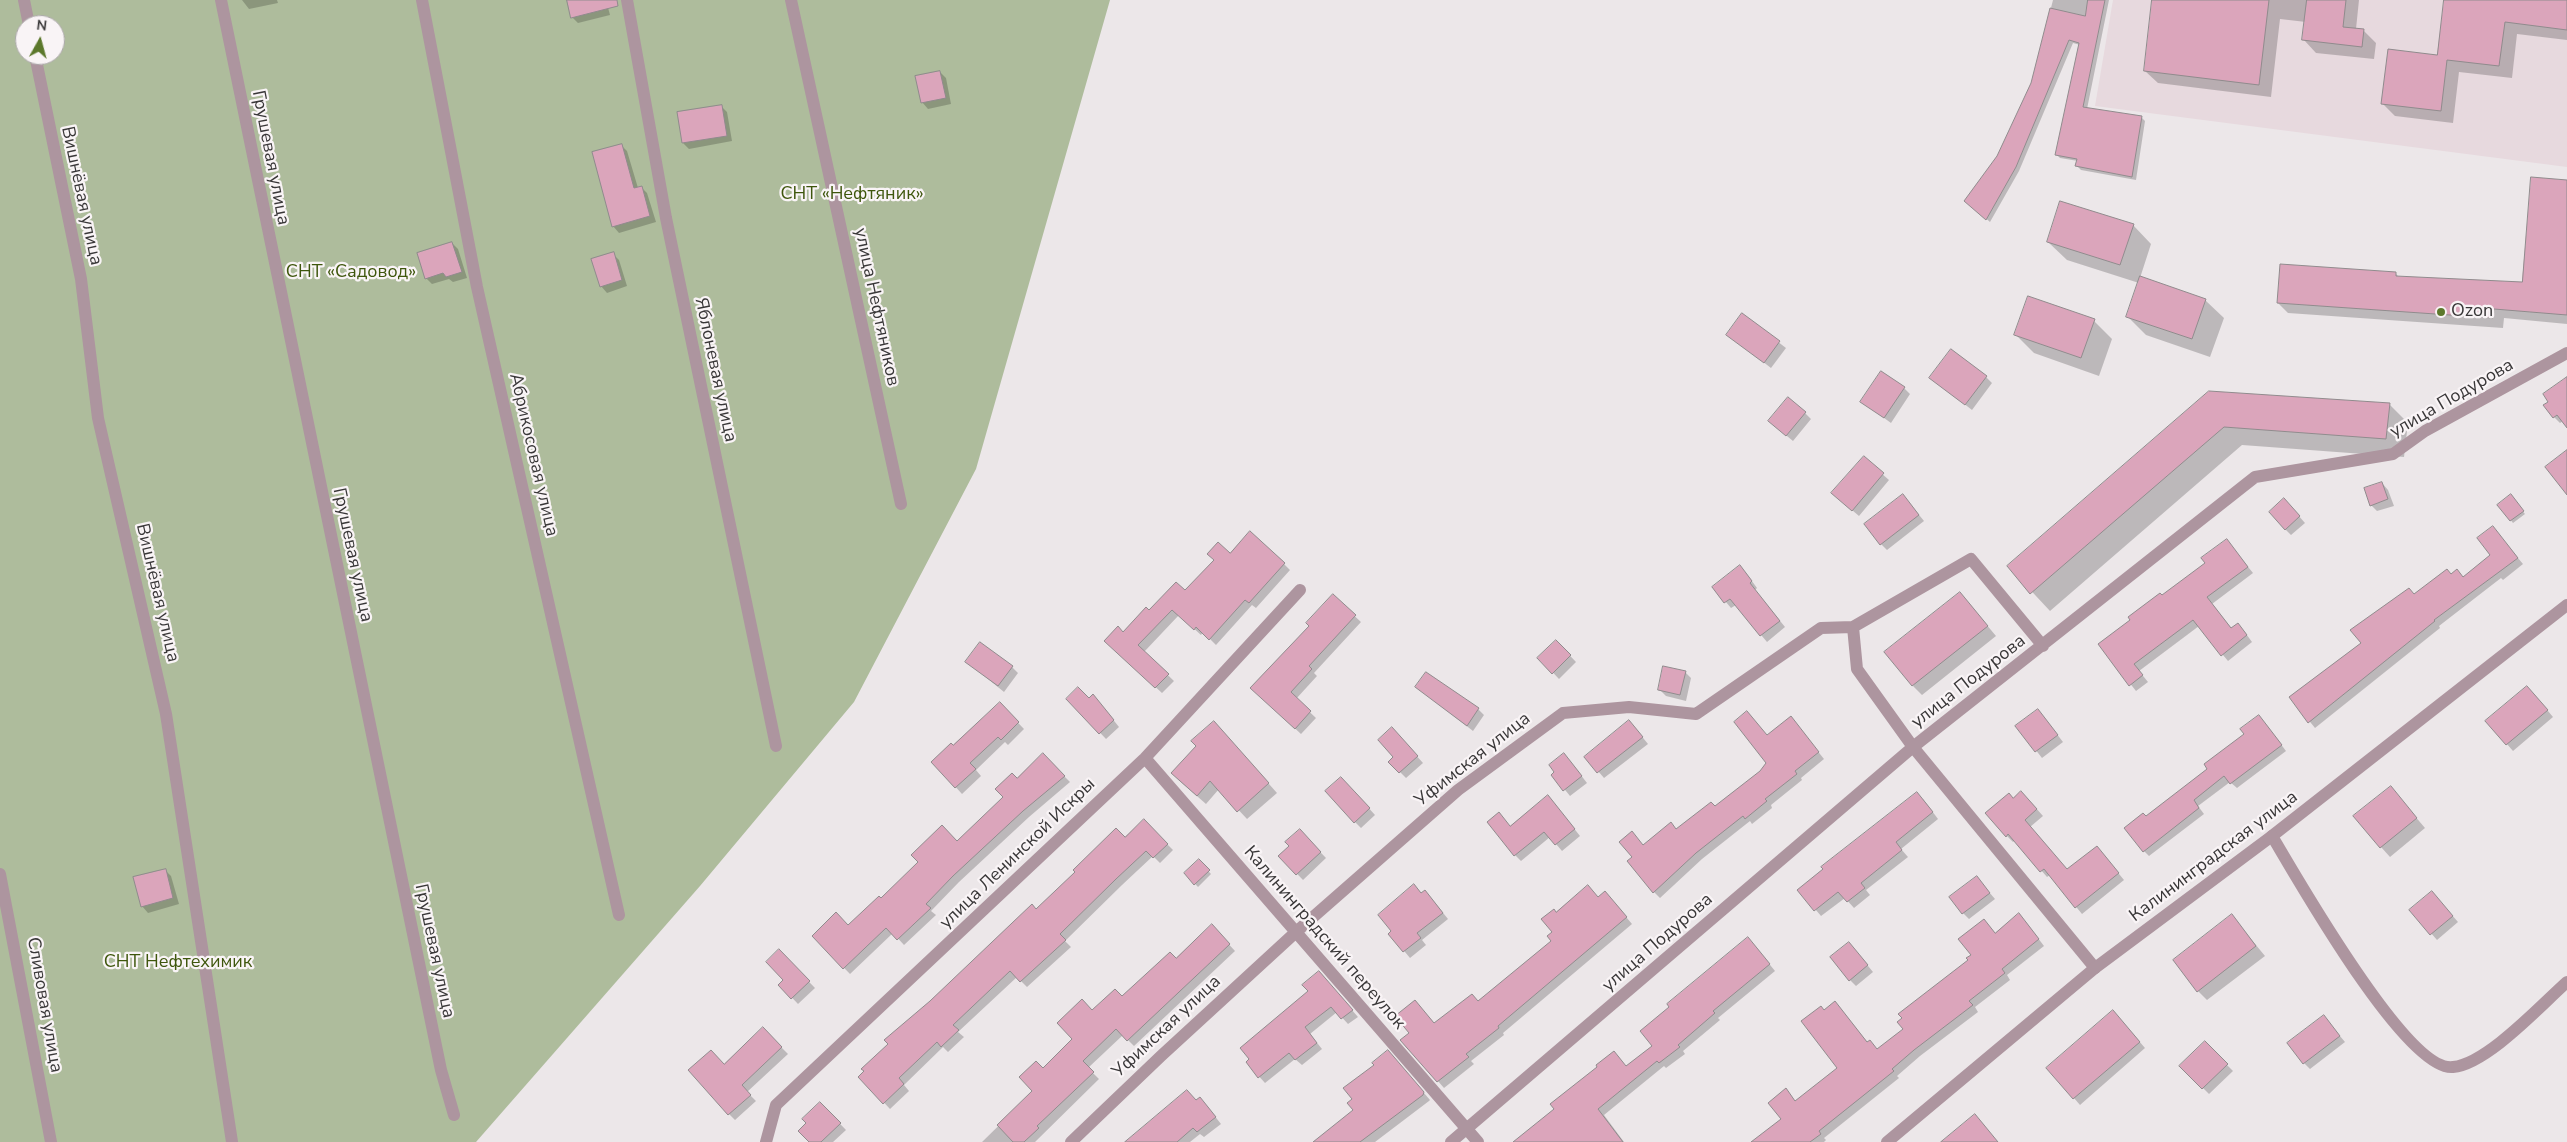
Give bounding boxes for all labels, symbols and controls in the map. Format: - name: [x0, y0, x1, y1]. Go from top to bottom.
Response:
- north arrow: [15, 15, 65, 65]
- text: N: [35, 16, 48, 36]
- street label: Грушевая улица: [246, 89, 294, 227]
- street label: Вишнёвая улица: [56, 125, 106, 267]
- park label: СНТ «Нефтяник»: [780, 184, 924, 206]
- street label: улица Нефтяников: [849, 226, 903, 388]
- park label: СНТ «Садовод»: [286, 262, 416, 284]
- street label: Яблоневая улица: [689, 296, 741, 444]
- place label: Ozon: [2451, 301, 2493, 323]
- marker: Ozon: [2435, 306, 2447, 318]
- street label: улица Подурова: [2386, 355, 2518, 443]
- street label: Абрикосовая улица: [504, 371, 562, 539]
- street label: Грушевая улица: [327, 486, 377, 624]
- street label: Вишнёвая улица: [131, 522, 183, 664]
- street label: улица Подурова: [1908, 631, 2030, 733]
- street label: Уфимская улица: [1411, 708, 1535, 812]
- street label: улица Ленинской Искры: [936, 774, 1100, 934]
- street label: Калининградская улица: [2126, 787, 2302, 927]
- street label: Калининградский переулок: [1239, 842, 1409, 1034]
- street label: Грушевая улица: [409, 882, 459, 1020]
- street label: улица Подурова: [1598, 889, 1718, 997]
- street label: Сливовая улица: [21, 936, 67, 1074]
- park label: СНТ Нефтехимик: [104, 952, 252, 974]
- street label: Уфимская улица: [1108, 971, 1226, 1083]

